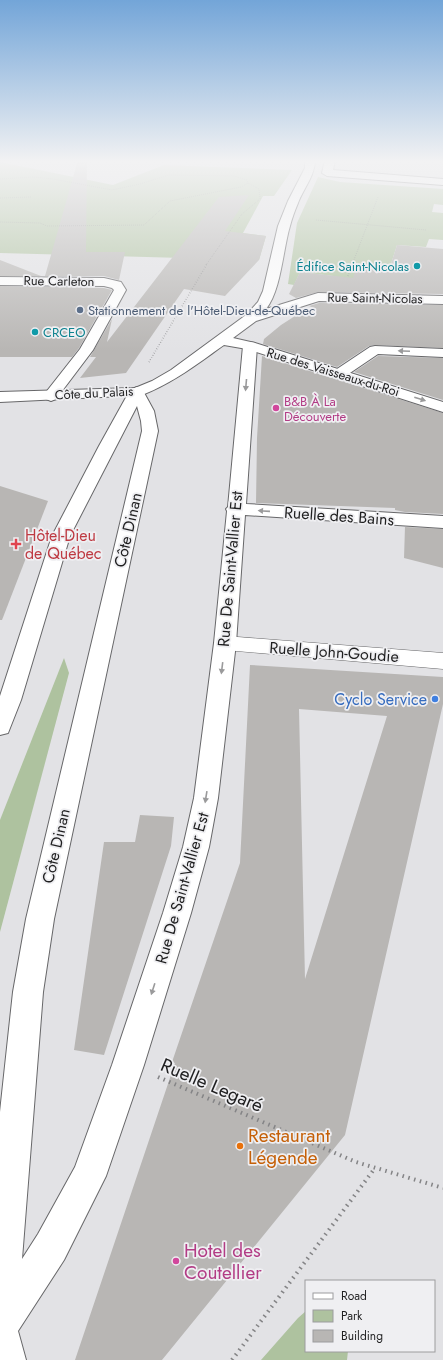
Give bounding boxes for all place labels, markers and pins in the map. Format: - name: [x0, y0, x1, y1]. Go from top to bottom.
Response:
- place label: Édifice Saint-Nicolas: [296, 257, 409, 276]
- marker: Édifice Saint-Nicolas: [412, 261, 422, 271]
- place label: Stationnement de l'Hôtel-Dieu-de-Québec: [88, 301, 315, 320]
- marker: Stationnement de l'Hôtel-Dieu-de-Québec: [75, 305, 85, 315]
- place label: CRCEO: [43, 323, 86, 342]
- marker: CRCEO: [30, 327, 40, 337]
- place label: B&B À La Découverte: [284, 392, 346, 426]
- marker: B&B À La Découverte: [271, 403, 281, 413]
- place label: Hôtel-Dieu de Québec: [25, 524, 101, 565]
- marker: Hôtel-Dieu de Québec: [10, 538, 22, 550]
- place label: Cyclo Service: [334, 688, 427, 711]
- marker: Cyclo Service: [430, 694, 440, 704]
- place label: Restaurant Légende: [248, 1122, 330, 1171]
- marker: Restaurant Légende: [235, 1141, 245, 1151]
- place label: Hotel des Coutellier: [184, 1237, 262, 1286]
- marker: Hotel des Coutellier: [171, 1256, 181, 1266]

